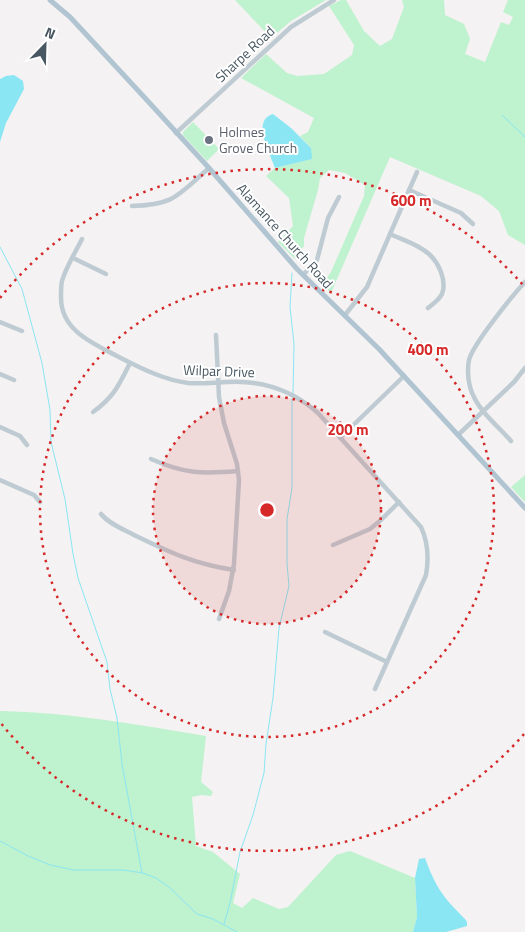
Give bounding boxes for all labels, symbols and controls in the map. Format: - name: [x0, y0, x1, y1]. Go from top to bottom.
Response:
- north arrow: [20, 20, 70, 70]
- street label: Sharpe Road: [210, 20, 279, 87]
- text: N: [42, 21, 59, 44]
- place label: Holmes Grove Church: [219, 121, 297, 158]
- marker: Holmes Grove Church: [203, 134, 215, 146]
- street label: Alamance Church Road: [232, 178, 338, 293]
- text: 600 m: [390, 189, 432, 212]
- text: 400 m: [407, 338, 449, 361]
- street label: Wilpar Drive: [183, 359, 255, 382]
- text: 200 m: [327, 418, 369, 441]
- centre of rings: [258, 501, 276, 519]

